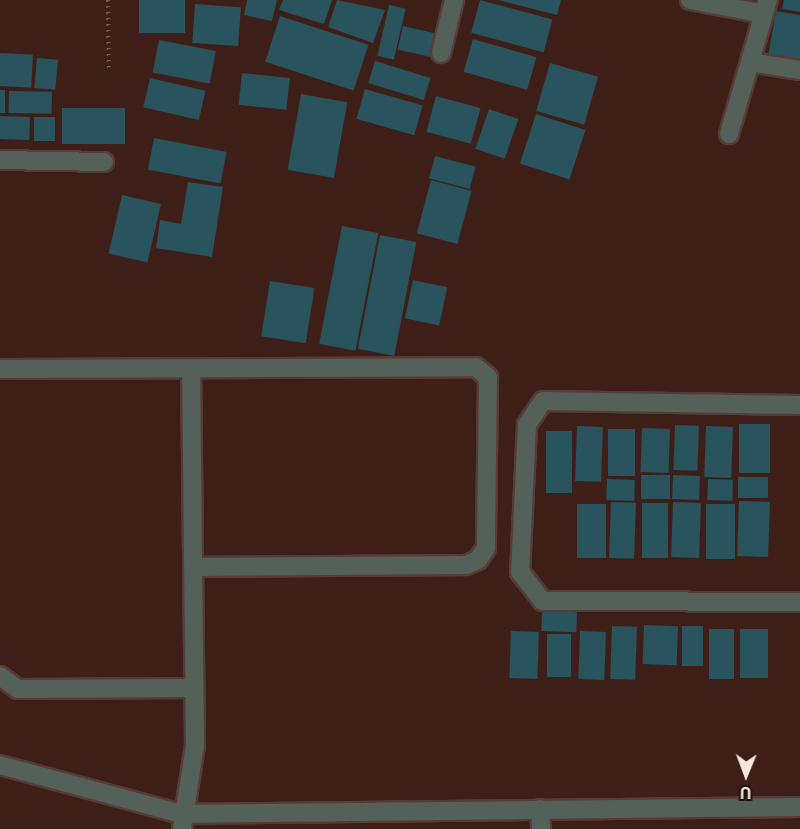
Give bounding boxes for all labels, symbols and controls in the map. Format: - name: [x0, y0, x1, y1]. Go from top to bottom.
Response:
- north arrow: [716, 745, 776, 805]
- text: U: [739, 782, 752, 804]

